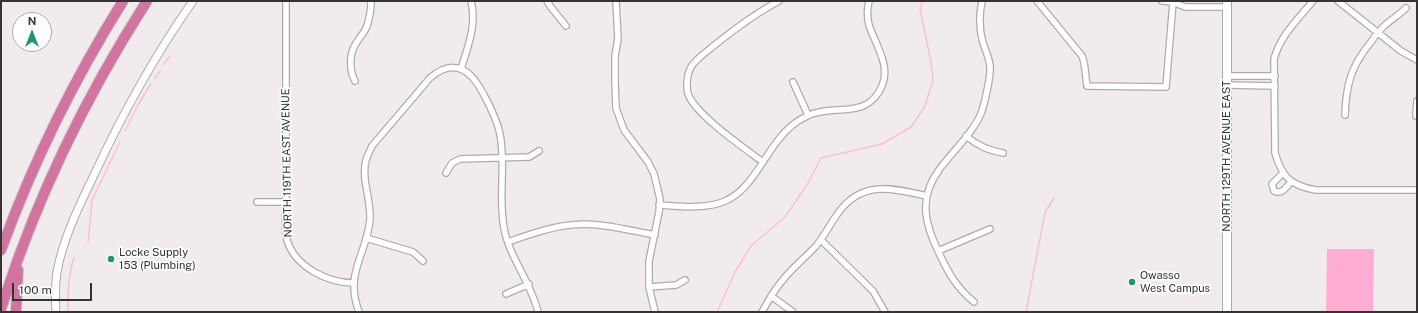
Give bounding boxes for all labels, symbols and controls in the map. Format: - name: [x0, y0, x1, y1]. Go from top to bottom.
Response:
- north arrow: [12, 12, 52, 52]
- text: N: [28, 15, 36, 27]
- street label: NORTH 129TH AVENUE EAST: [1220, 80, 1234, 232]
- street label: NORTH 119TH EAST AVENUE: [279, 88, 295, 238]
- place label: Locke Supply 153 (Plumbing): [119, 246, 196, 272]
- marker: Locke Supply 153 (Plumbing): [106, 254, 116, 264]
- place label: Owasso West Campus: [1140, 269, 1210, 295]
- scale bar: [14, 275, 94, 301]
- marker: Owasso West Campus: [1127, 277, 1137, 287]
- text: 100 m: [19, 283, 52, 297]

